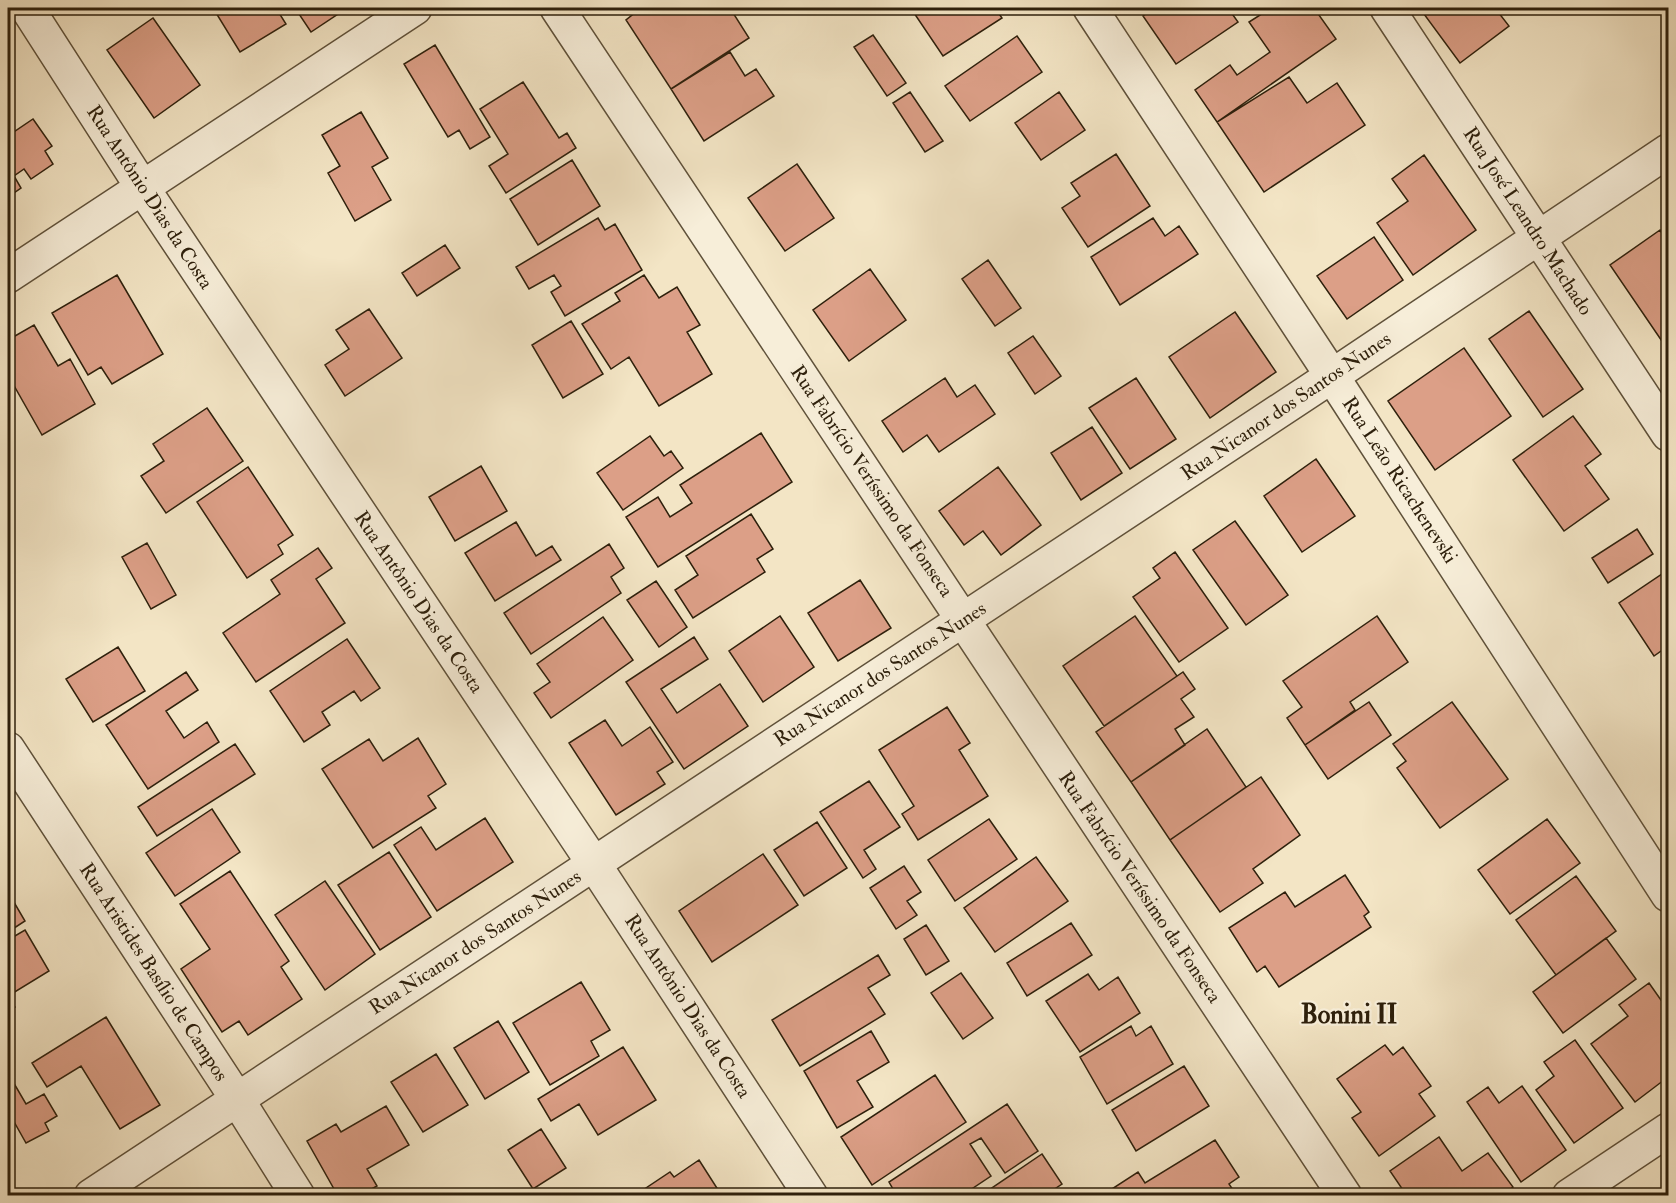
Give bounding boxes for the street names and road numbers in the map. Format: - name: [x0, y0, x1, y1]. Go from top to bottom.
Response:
- street label: Rua Antônio Dias da Costa: [81, 100, 219, 294]
- street label: Rua José Leandro Machado: [1458, 122, 1598, 320]
- street label: Rua Nicanor dos Santos Nunes: [1176, 326, 1396, 486]
- street label: Rua Fabrício Veríssimo da Fonseca: [785, 360, 960, 602]
- street label: Rua Leão Ricachenevski: [1337, 392, 1463, 568]
- street label: Rua Antônio Dias da Costa: [349, 506, 490, 698]
- street label: Rua Nicanor dos Santos Nunes: [769, 596, 991, 752]
- street label: Rua Fabrício Veríssimo da Fonseca: [1053, 766, 1228, 1008]
- street label: Rua Aristides Basílio de Campos: [73, 858, 234, 1086]
- street label: Rua Nicanor dos Santos Nunes: [364, 864, 586, 1020]
- street label: Rua Antônio Dias da Costa: [619, 909, 757, 1103]

